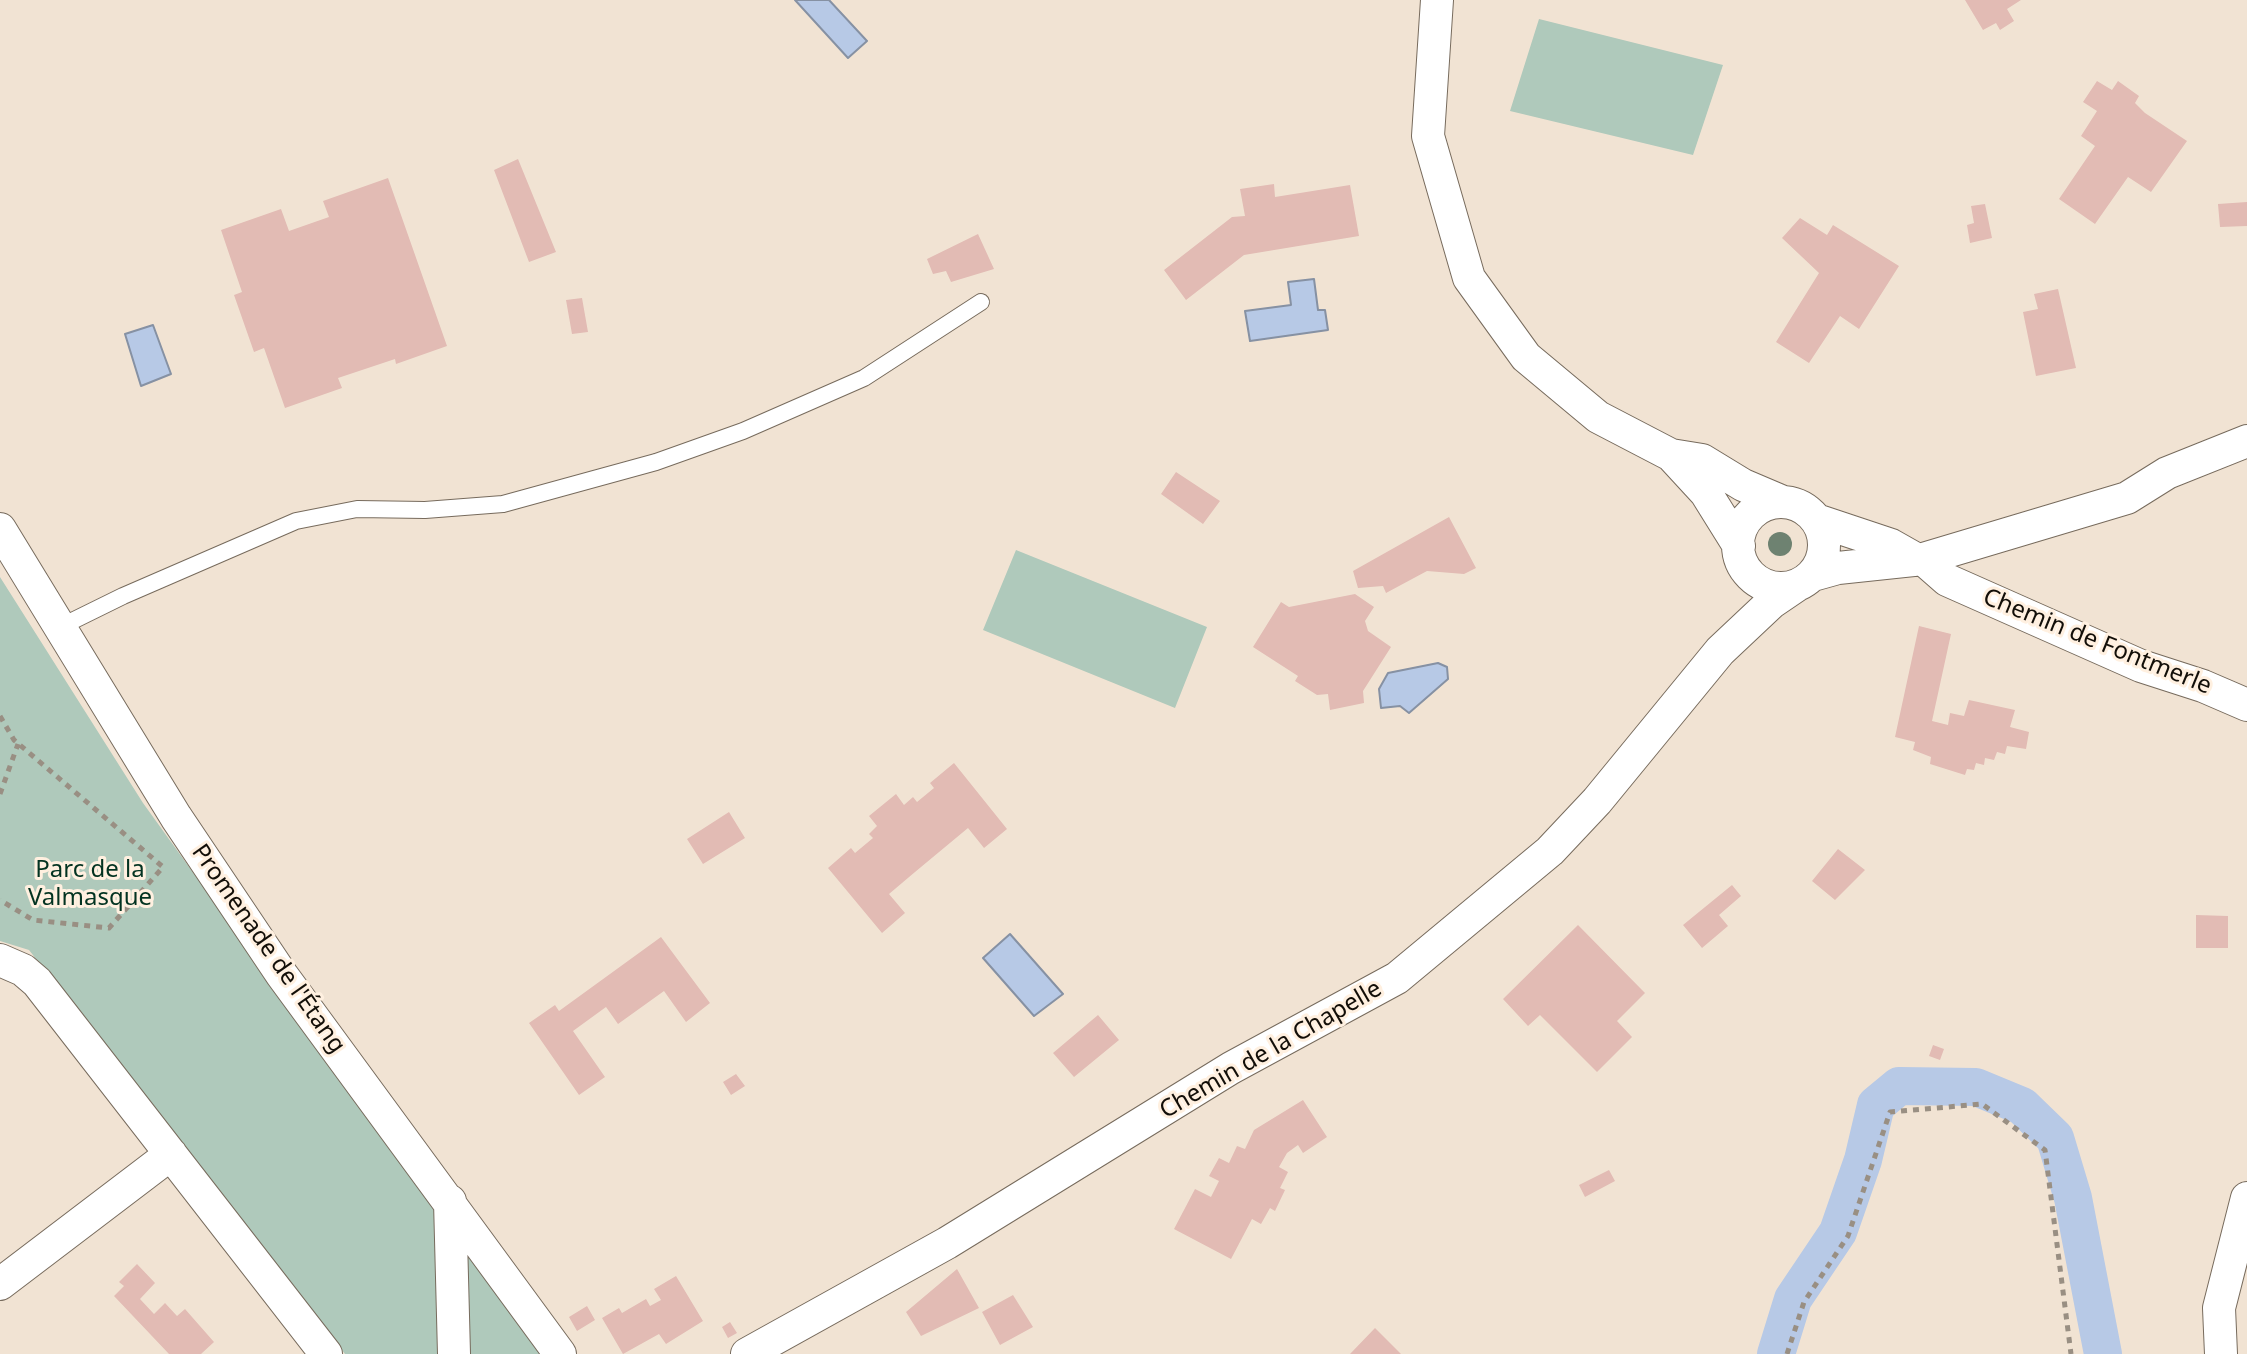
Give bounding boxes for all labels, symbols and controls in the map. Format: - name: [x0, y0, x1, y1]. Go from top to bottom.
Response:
- street label: Chemin de Fontmerle: [1979, 583, 2215, 701]
- street label: Promenade de l'Étang: [185, 839, 351, 1059]
- park label: Parc de la Valmasque: [28, 856, 152, 912]
- street label: Chemin de la Chapelle: [1155, 975, 1387, 1125]

